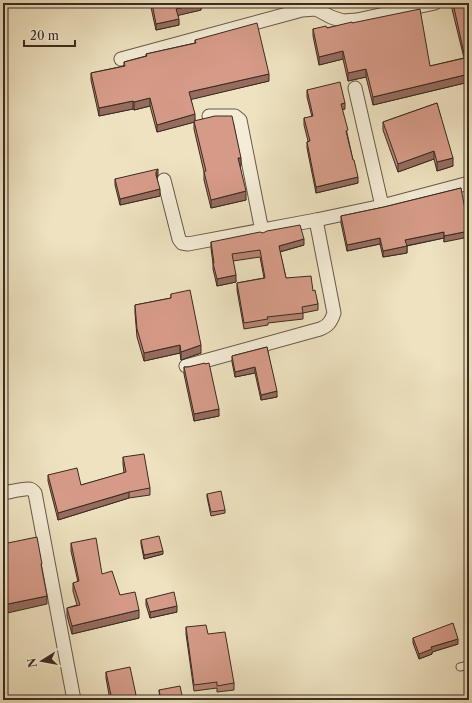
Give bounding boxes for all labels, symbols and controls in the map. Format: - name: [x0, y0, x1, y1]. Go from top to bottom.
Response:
- scale bar: [24, 22, 75, 48]
- text: 20 m: [30, 28, 59, 43]
- north arrow: [22, 641, 62, 681]
- text: N: [24, 656, 40, 669]

